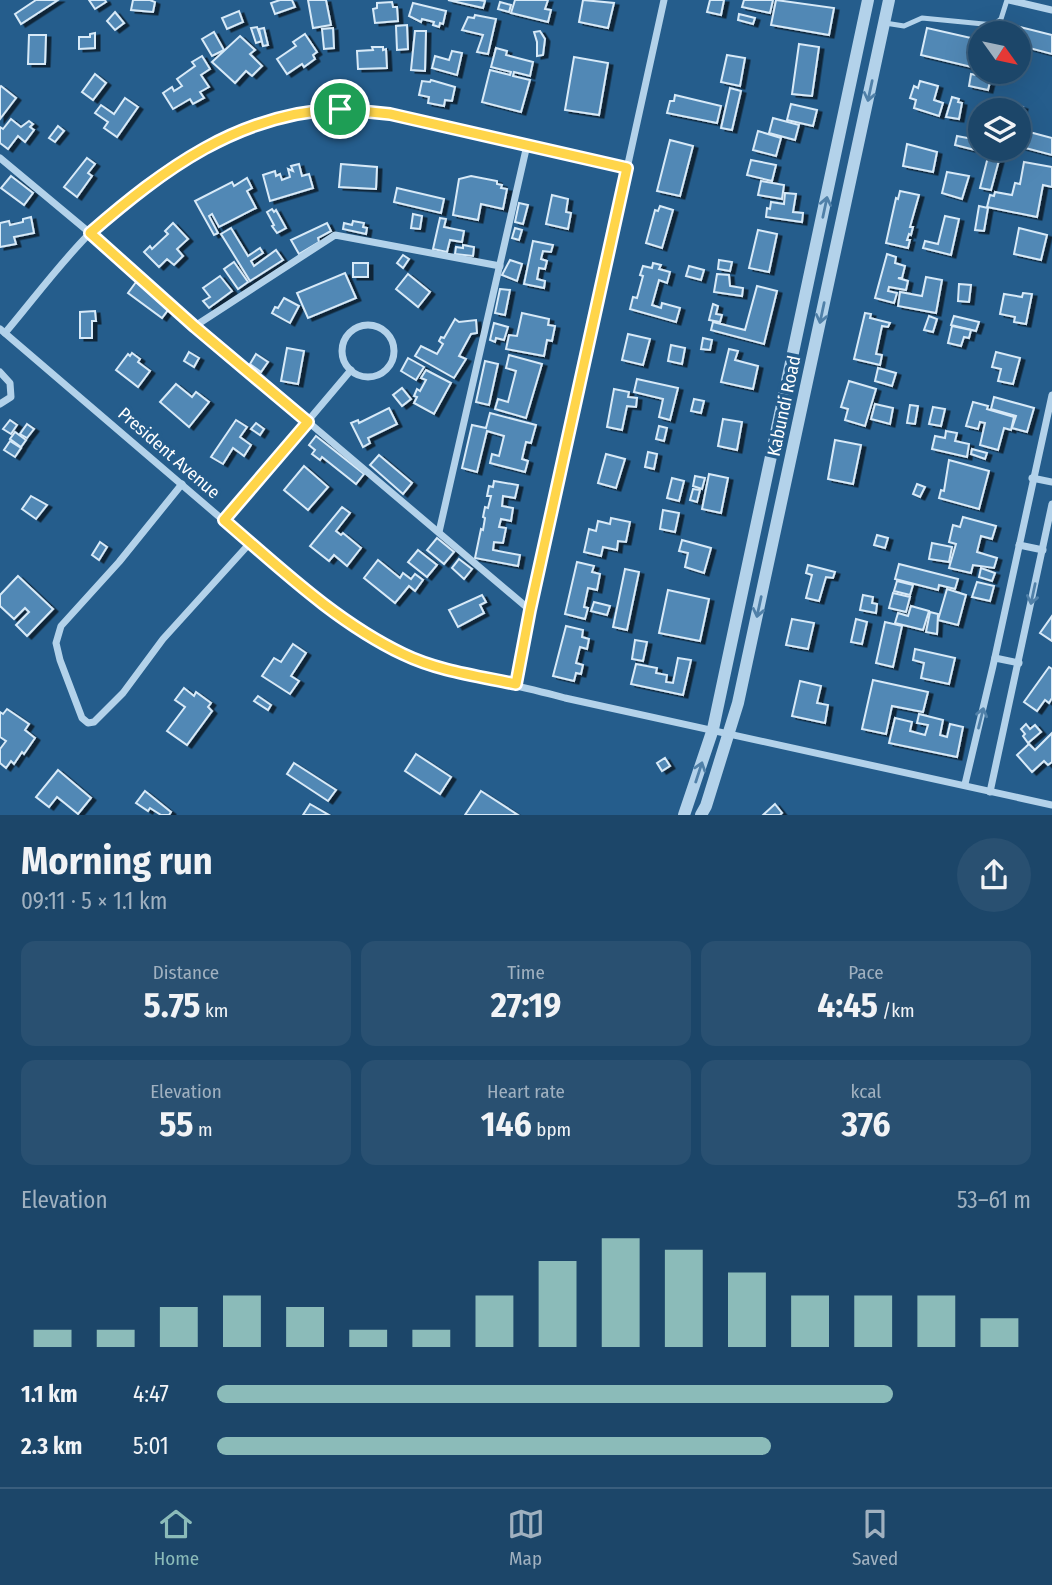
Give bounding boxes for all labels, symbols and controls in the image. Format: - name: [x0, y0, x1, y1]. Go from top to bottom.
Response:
- north arrow: [968, 21, 1031, 84]
- map controls: [968, 21, 1031, 161]
- pin: [310, 79, 370, 139]
- one-way arrow: [863, 79, 877, 102]
- icon: arrive: [321, 90, 359, 128]
- button: layers: [968, 98, 1031, 161]
- one-way arrow: [818, 196, 832, 219]
- one-way arrow: [815, 301, 829, 324]
- street label: Kabundi Road: [763, 354, 805, 458]
- street label: President Avenue: [113, 403, 225, 503]
- one-way arrow: [1026, 582, 1040, 605]
- one-way arrow: [751, 595, 765, 618]
- one-way arrow: [975, 707, 988, 730]
- one-way arrow: [694, 762, 706, 784]
- text: Morning run: [21, 838, 213, 884]
- button: share: [957, 838, 1031, 912]
- text: 09:11 · 5 × 1.1 km: [21, 887, 167, 915]
- text: Distance: [153, 961, 219, 984]
- text: Time: [507, 961, 545, 984]
- text: Pace: [848, 961, 884, 984]
- text: 5.75: [144, 984, 201, 1026]
- text: 27:19: [491, 984, 561, 1026]
- text: 4:45: [817, 984, 878, 1026]
- text: km: [201, 999, 228, 1022]
- text: /km: [878, 999, 915, 1022]
- text: Elevation: [150, 1080, 222, 1103]
- text: Heart rate: [487, 1080, 565, 1103]
- text: kcal: [851, 1080, 881, 1103]
- text: 55: [159, 1103, 194, 1145]
- text: 146: [481, 1103, 532, 1145]
- text: 376: [842, 1103, 890, 1145]
- text: m: [194, 1118, 213, 1141]
- text: bpm: [532, 1118, 571, 1141]
- text: Elevation: [21, 1186, 108, 1214]
- text: 53–61 m: [957, 1186, 1031, 1214]
- text: 1.1 km: [21, 1380, 77, 1408]
- text: 4:47: [133, 1380, 169, 1408]
- text: 2.3 km: [21, 1432, 82, 1460]
- text: 5:01: [133, 1432, 169, 1460]
- tab: Home: [154, 1505, 199, 1570]
- tab: Map: [507, 1505, 545, 1570]
- tab: Saved: [852, 1505, 898, 1570]

